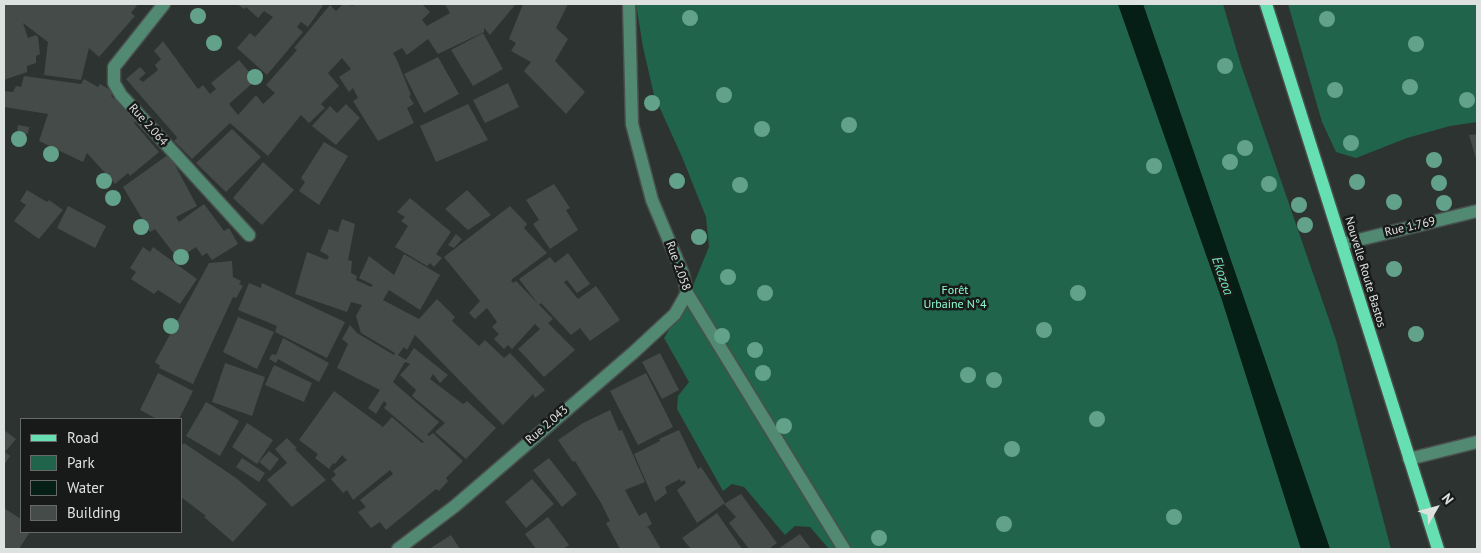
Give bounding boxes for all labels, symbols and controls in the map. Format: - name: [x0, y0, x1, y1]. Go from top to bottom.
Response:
- street label: Rue 2.064: [125, 101, 171, 149]
- street label: Rue 1.769: [1383, 214, 1437, 240]
- street label: Nouvelle Route Bastos: [1341, 215, 1389, 329]
- street label: Rue 2.058: [662, 239, 694, 293]
- water label: Ekozoa: [1208, 255, 1236, 297]
- park label: Forêt Urbaine N°4: [923, 284, 987, 312]
- street label: Rue 2.043: [523, 403, 571, 447]
- legend: [20, 418, 182, 533]
- text: Road: [67, 428, 99, 447]
- text: Park: [67, 453, 95, 472]
- text: Water: [67, 478, 104, 497]
- north arrow: [1411, 483, 1461, 533]
- text: N: [1438, 490, 1458, 508]
- text: Building: [67, 503, 121, 522]

